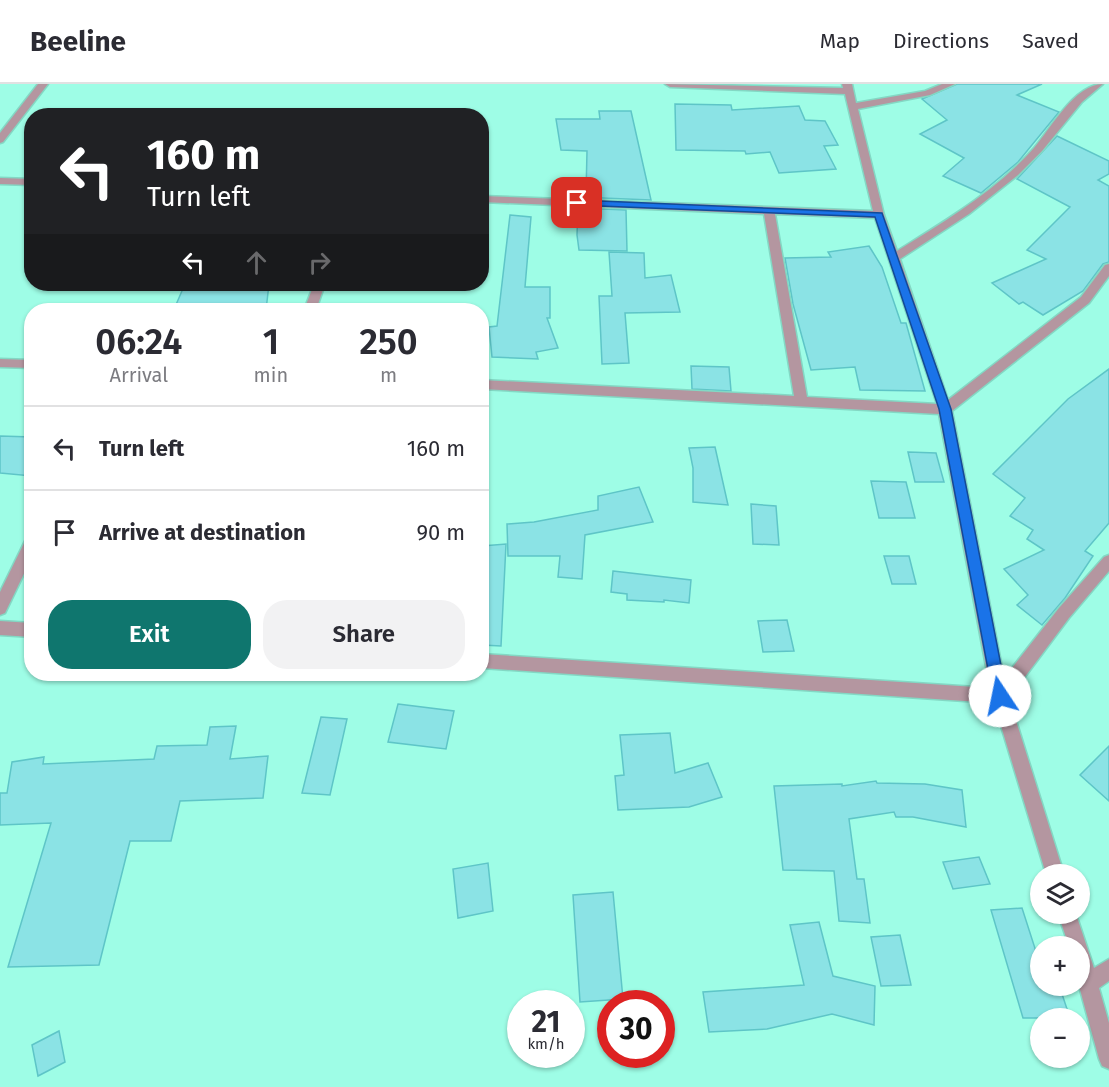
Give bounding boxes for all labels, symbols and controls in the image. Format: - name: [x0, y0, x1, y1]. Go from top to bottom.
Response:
- text: Beeline: [30, 25, 126, 58]
- text: Map: [820, 28, 860, 54]
- text: Directions: [893, 28, 989, 54]
- text: Saved: [1022, 28, 1079, 54]
- text: 160 m: [147, 130, 260, 180]
- icon: left: [48, 132, 126, 210]
- pin: [551, 177, 602, 228]
- text: Turn left: [147, 181, 250, 213]
- icon: arrive: [560, 186, 593, 219]
- icon: left: [177, 246, 210, 279]
- icon: ahead: [240, 246, 273, 279]
- icon: right: [303, 246, 336, 279]
- text: 06:24: [95, 320, 182, 364]
- text: 1: [263, 320, 279, 364]
- text: 250: [359, 320, 418, 364]
- text: Arrival: [110, 363, 168, 387]
- text: min: [254, 363, 288, 387]
- text: m: [380, 363, 397, 387]
- icon: left: [48, 432, 81, 465]
- text: Turn left: [99, 435, 184, 462]
- text: 160 m: [407, 435, 465, 462]
- icon: arrive: [48, 516, 81, 549]
- text: Arrive at destination: [99, 519, 306, 546]
- text: 90 m: [416, 519, 465, 546]
- button: Exit: [48, 600, 251, 669]
- button: Share: [263, 600, 465, 669]
- position arrow: [968, 664, 1032, 728]
- map controls: [1030, 864, 1090, 1068]
- button: layers: [1030, 864, 1090, 924]
- button: +: [1030, 936, 1090, 996]
- speed limit sign: 30: [597, 990, 675, 1068]
- text: 21: [532, 1004, 560, 1040]
- button: −: [1030, 1008, 1090, 1068]
- text: km/h: [527, 1035, 565, 1053]

